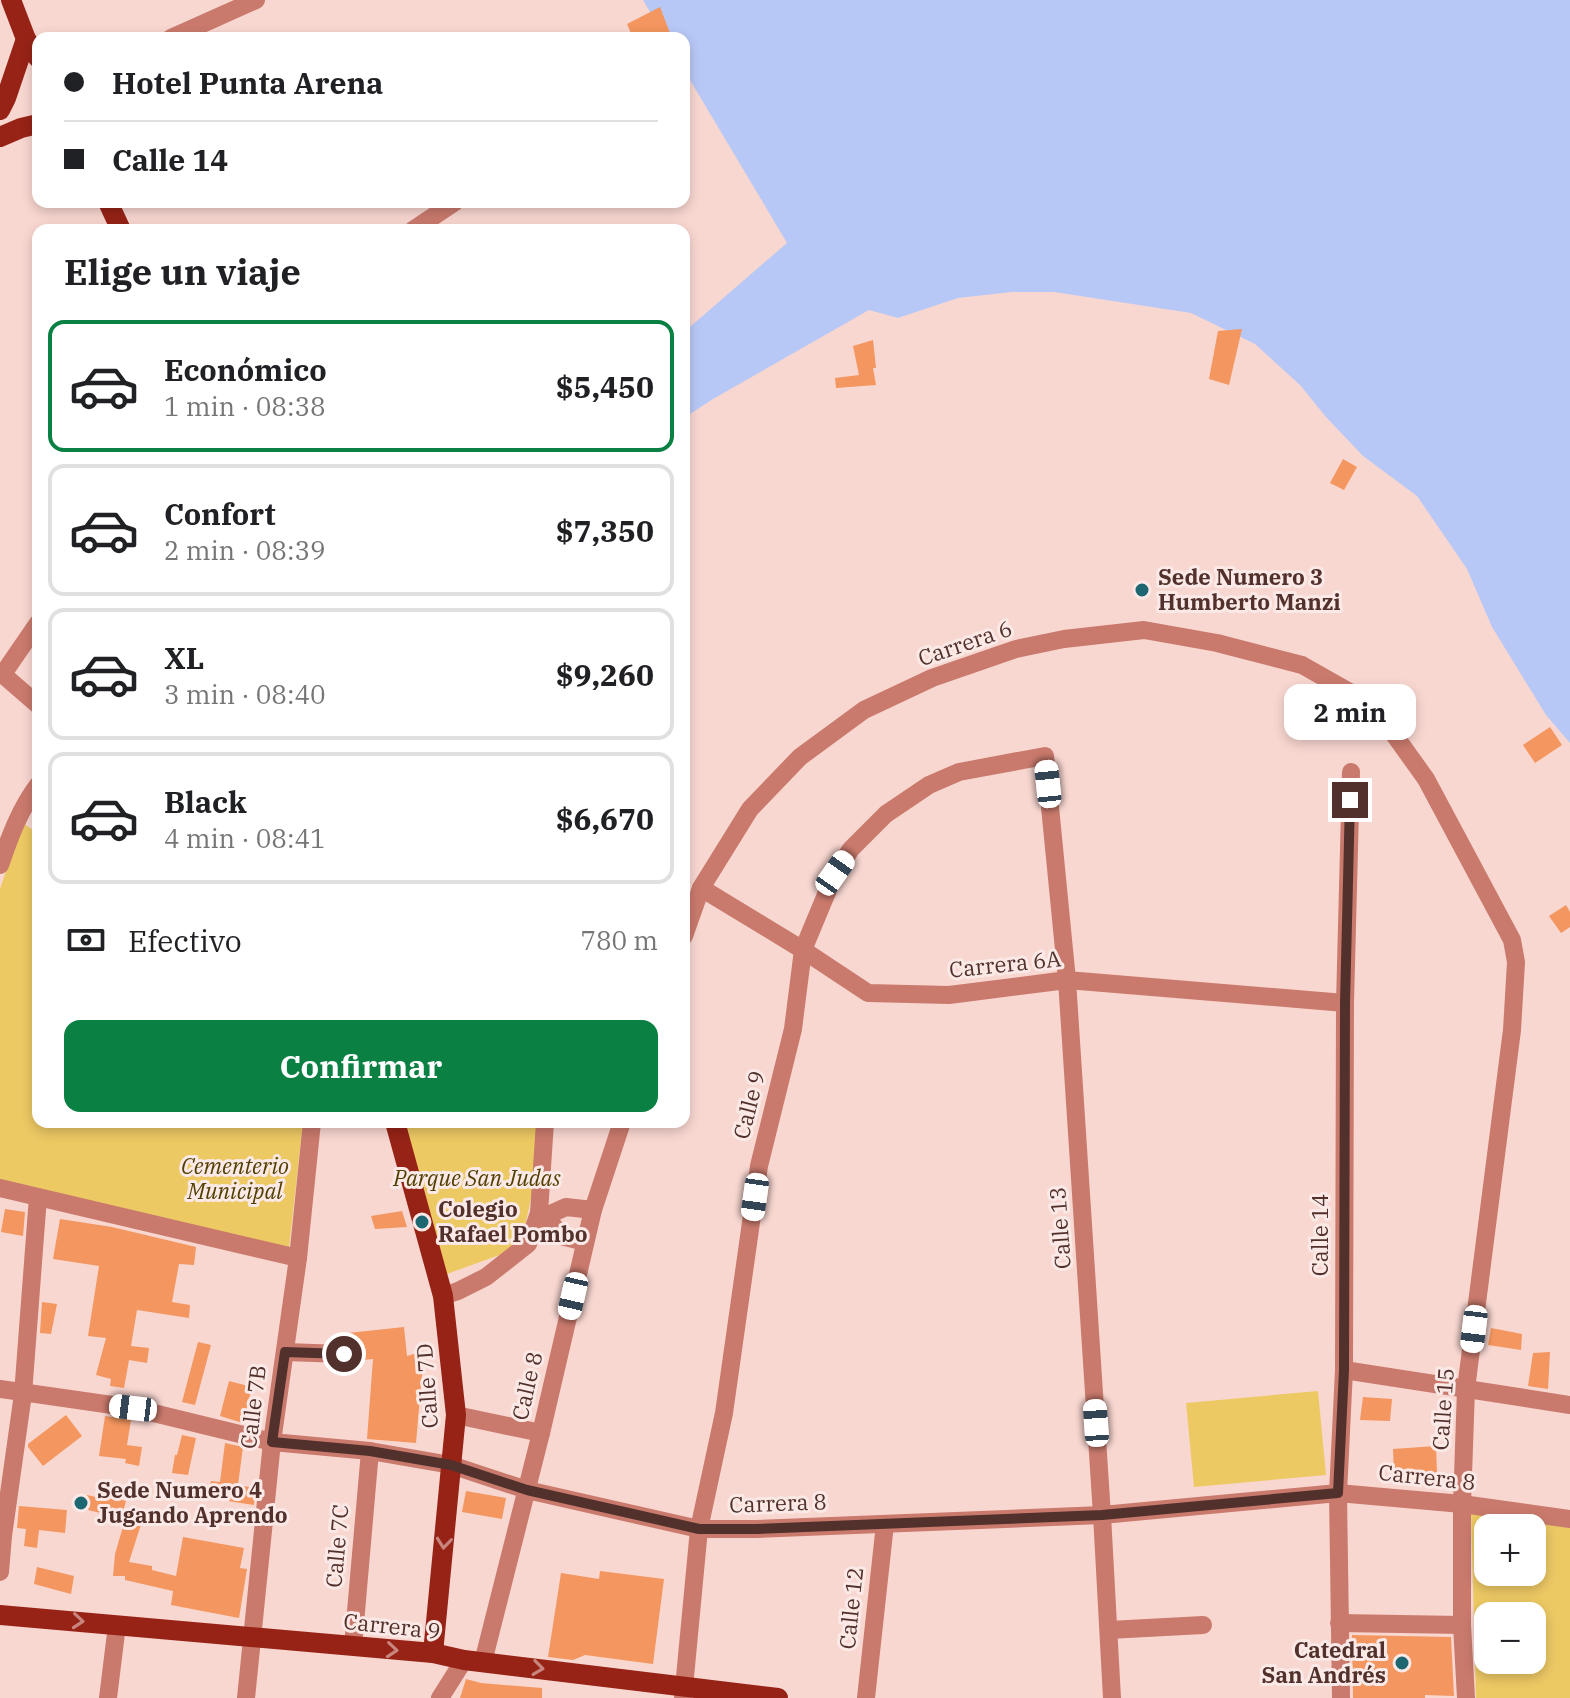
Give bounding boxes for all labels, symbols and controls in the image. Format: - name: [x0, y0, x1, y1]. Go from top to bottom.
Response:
- text: Hotel Punta Arena: [112, 63, 383, 102]
- text: Calle 14: [112, 140, 228, 179]
- text: Elige un viaje: [64, 248, 301, 295]
- icon: car: [68, 350, 140, 422]
- text: Económico: [164, 350, 327, 389]
- text: $5,450: [556, 367, 654, 406]
- text: 1 min · 08:38: [164, 389, 326, 423]
- icon: car: [68, 494, 140, 566]
- text: Confort: [164, 494, 276, 533]
- text: $7,350: [556, 511, 654, 550]
- text: 2 min · 08:39: [164, 533, 326, 567]
- place label: Sede Numero 3 Humberto Manzi: [1158, 562, 1341, 616]
- marker: Sede Numero 3 Humberto Manzi: [1133, 581, 1151, 599]
- street label: Carrera 6: [914, 613, 1016, 672]
- icon: car: [68, 638, 140, 710]
- text: XL: [164, 638, 204, 677]
- text: $9,260: [556, 655, 654, 694]
- text: 3 min · 08:40: [164, 677, 326, 711]
- callout: 2 min: [1284, 684, 1416, 740]
- text: 2 min: [1314, 695, 1386, 729]
- car: [1034, 759, 1062, 809]
- icon: car: [68, 782, 140, 854]
- text: Black: [164, 782, 247, 821]
- route end: [1332, 782, 1368, 818]
- text: $6,670: [556, 799, 654, 838]
- text: 4 min · 08:41: [164, 821, 326, 855]
- car: [811, 846, 859, 900]
- icon: cash: [64, 918, 108, 962]
- text: Efectivo: [128, 921, 242, 960]
- text: 780 m: [580, 923, 658, 957]
- street label: Carrera 6A: [947, 943, 1062, 984]
- button: Confirmar: [64, 1020, 658, 1112]
- street label: Calle 9: [726, 1068, 771, 1142]
- park label: Cementerio Municipal: [181, 1151, 289, 1205]
- park label: Parque San Judas: [392, 1163, 562, 1192]
- car: [740, 1172, 770, 1222]
- street label: Calle 13: [1042, 1186, 1077, 1270]
- place label: Colegio Rafael Pombo: [438, 1194, 588, 1248]
- street label: Calle 14: [1305, 1194, 1334, 1276]
- marker: Colegio Rafael Pombo: [413, 1213, 431, 1231]
- car: [556, 1270, 590, 1322]
- car: [1459, 1304, 1489, 1354]
- route start: [326, 1336, 362, 1372]
- street label: Calle 7D: [409, 1343, 444, 1429]
- street label: Calle 8: [505, 1349, 548, 1423]
- street label: Calle 7B: [233, 1363, 272, 1450]
- street label: Calle 15: [1425, 1367, 1460, 1451]
- car: [108, 1393, 158, 1423]
- car: [1082, 1398, 1110, 1448]
- street label: Carrera 8: [1377, 1457, 1477, 1496]
- place label: Sede Numero 4 Jugando Aprendo: [97, 1475, 288, 1529]
- street label: Carrera 8: [729, 1486, 827, 1519]
- marker: Sede Numero 4 Jugando Aprendo: [72, 1494, 90, 1512]
- street label: Calle 7C: [318, 1503, 355, 1589]
- map controls: [1474, 1514, 1546, 1674]
- button: +: [1474, 1514, 1546, 1586]
- one-way arrow: [435, 1537, 452, 1550]
- street label: Calle 12: [832, 1565, 869, 1651]
- button: −: [1474, 1602, 1546, 1674]
- street label: Carrera 9: [342, 1606, 442, 1645]
- one-way arrow: [72, 1613, 85, 1630]
- place label: Catedral San Andrés: [1262, 1635, 1386, 1689]
- one-way arrow: [386, 1641, 399, 1658]
- marker: Catedral San Andrés: [1393, 1654, 1411, 1672]
- one-way arrow: [531, 1660, 544, 1677]

